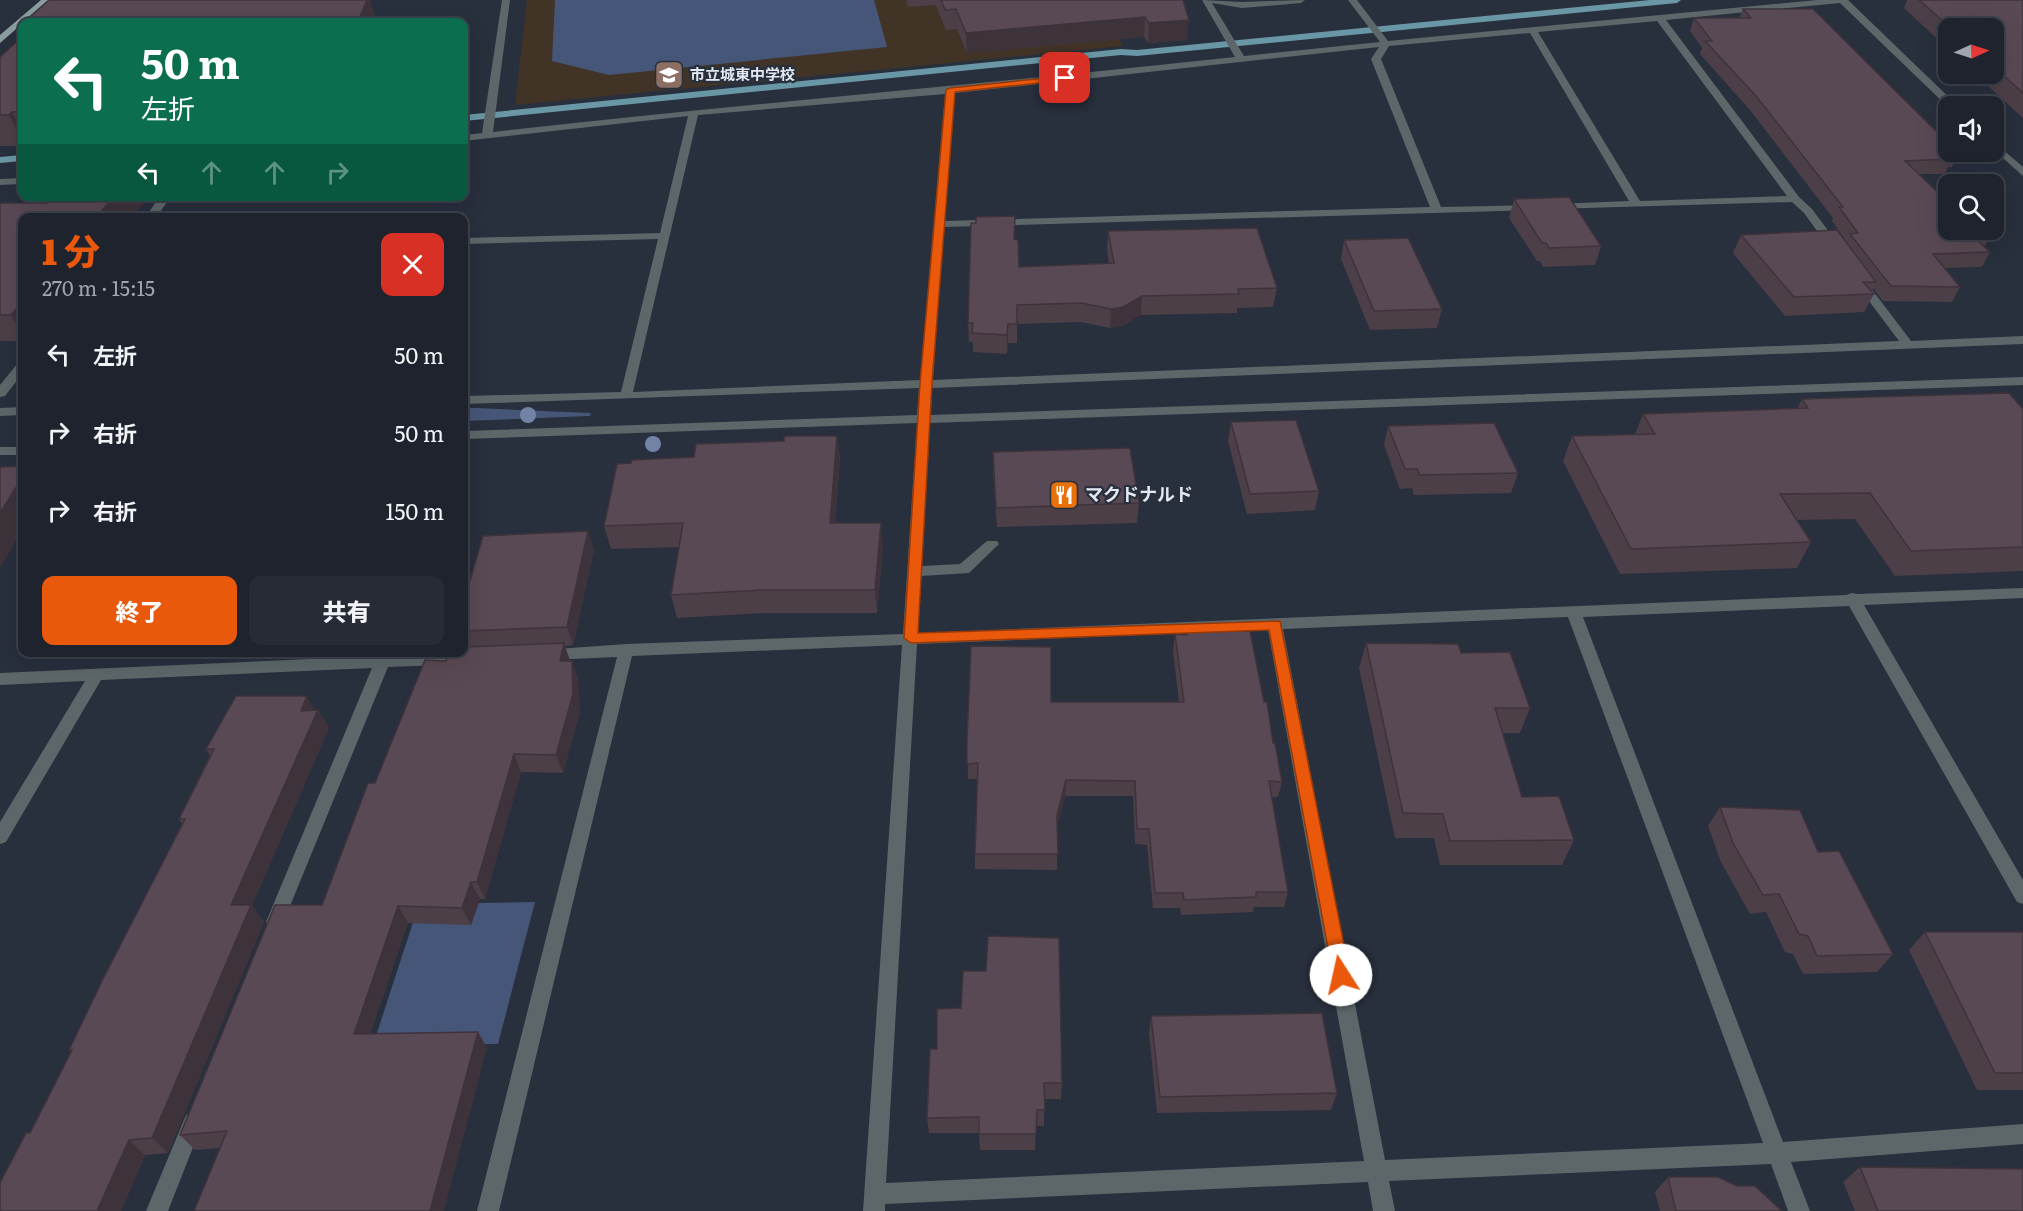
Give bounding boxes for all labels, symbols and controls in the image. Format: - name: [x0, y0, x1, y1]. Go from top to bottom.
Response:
- north arrow: [1938, 18, 2004, 84]
- map controls: [1938, 18, 2004, 240]
- text: 50 m: [141, 30, 240, 92]
- icon: left: [42, 42, 120, 120]
- pin: [1039, 52, 1090, 103]
- school or university icon: 市立城東中学校: [653, 59, 685, 91]
- icon: arrive: [1048, 61, 1081, 94]
- place label: 市立城東中学校: [690, 62, 795, 85]
- text: 左折: [141, 87, 195, 127]
- button: sound: [1938, 96, 2004, 162]
- icon: left: [132, 156, 165, 189]
- icon: ahead: [195, 156, 228, 189]
- icon: ahead: [258, 156, 291, 189]
- icon: right: [321, 156, 354, 189]
- button: search: [1938, 174, 2004, 240]
- text: 1 分: [42, 223, 100, 276]
- button: close: [381, 233, 444, 296]
- text: 270 m · 15:15: [42, 272, 155, 302]
- icon: left: [42, 338, 75, 371]
- text: 左折: [93, 338, 137, 371]
- text: 50 m: [394, 338, 444, 371]
- icon: right: [42, 416, 75, 449]
- text: 右折: [93, 416, 137, 449]
- text: 50 m: [394, 416, 444, 449]
- restaurant icon: マクドナルド: [1048, 479, 1080, 511]
- place label: マクドナルド: [1085, 480, 1193, 507]
- icon: right: [42, 494, 75, 527]
- text: 右折: [93, 494, 137, 527]
- text: 150 m: [385, 494, 444, 527]
- button: 終了: [42, 576, 237, 645]
- button: 共有: [249, 576, 444, 645]
- position arrow: [1309, 943, 1373, 1007]

